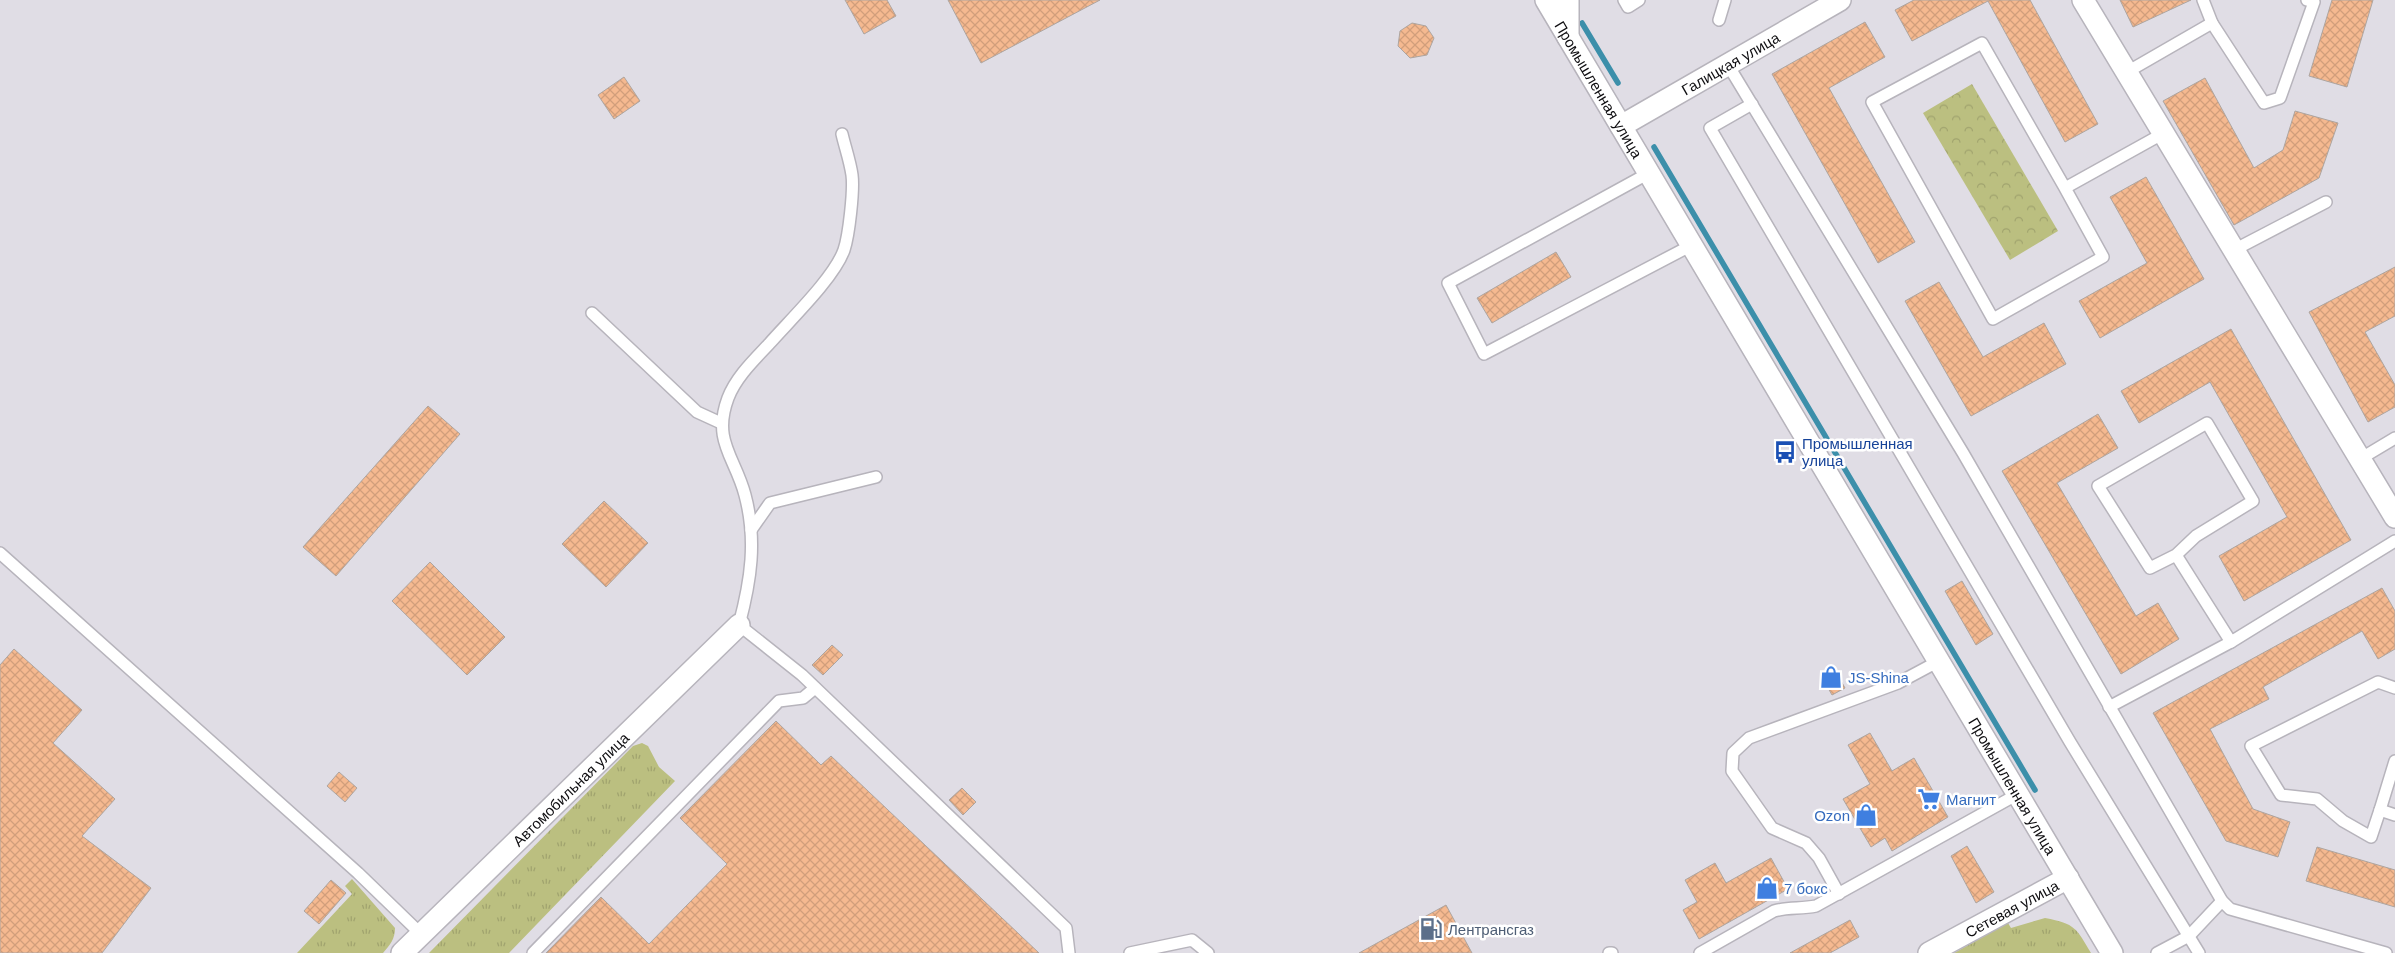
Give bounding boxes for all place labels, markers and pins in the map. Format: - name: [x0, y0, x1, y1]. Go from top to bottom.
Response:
- place label: Промышленная улица: [1802, 435, 1913, 469]
- bus stop icon: Промышленная улица: [1772, 439, 1798, 465]
- shop icon: JS-Shina: [1818, 664, 1844, 690]
- place label: JS-Shina: [1848, 669, 1910, 686]
- supermarket icon: Магнит: [1916, 786, 1942, 812]
- place label: Магнит: [1946, 791, 1996, 808]
- shop icon: Ozon: [1853, 802, 1879, 828]
- place label: Ozon: [1814, 807, 1850, 824]
- shop icon: 7 бокс: [1754, 875, 1780, 901]
- place label: 7 бокс: [1784, 880, 1828, 897]
- fuel station icon: Лентрансгаз: [1418, 916, 1444, 942]
- place label: Лентрансгаз: [1448, 921, 1534, 938]

